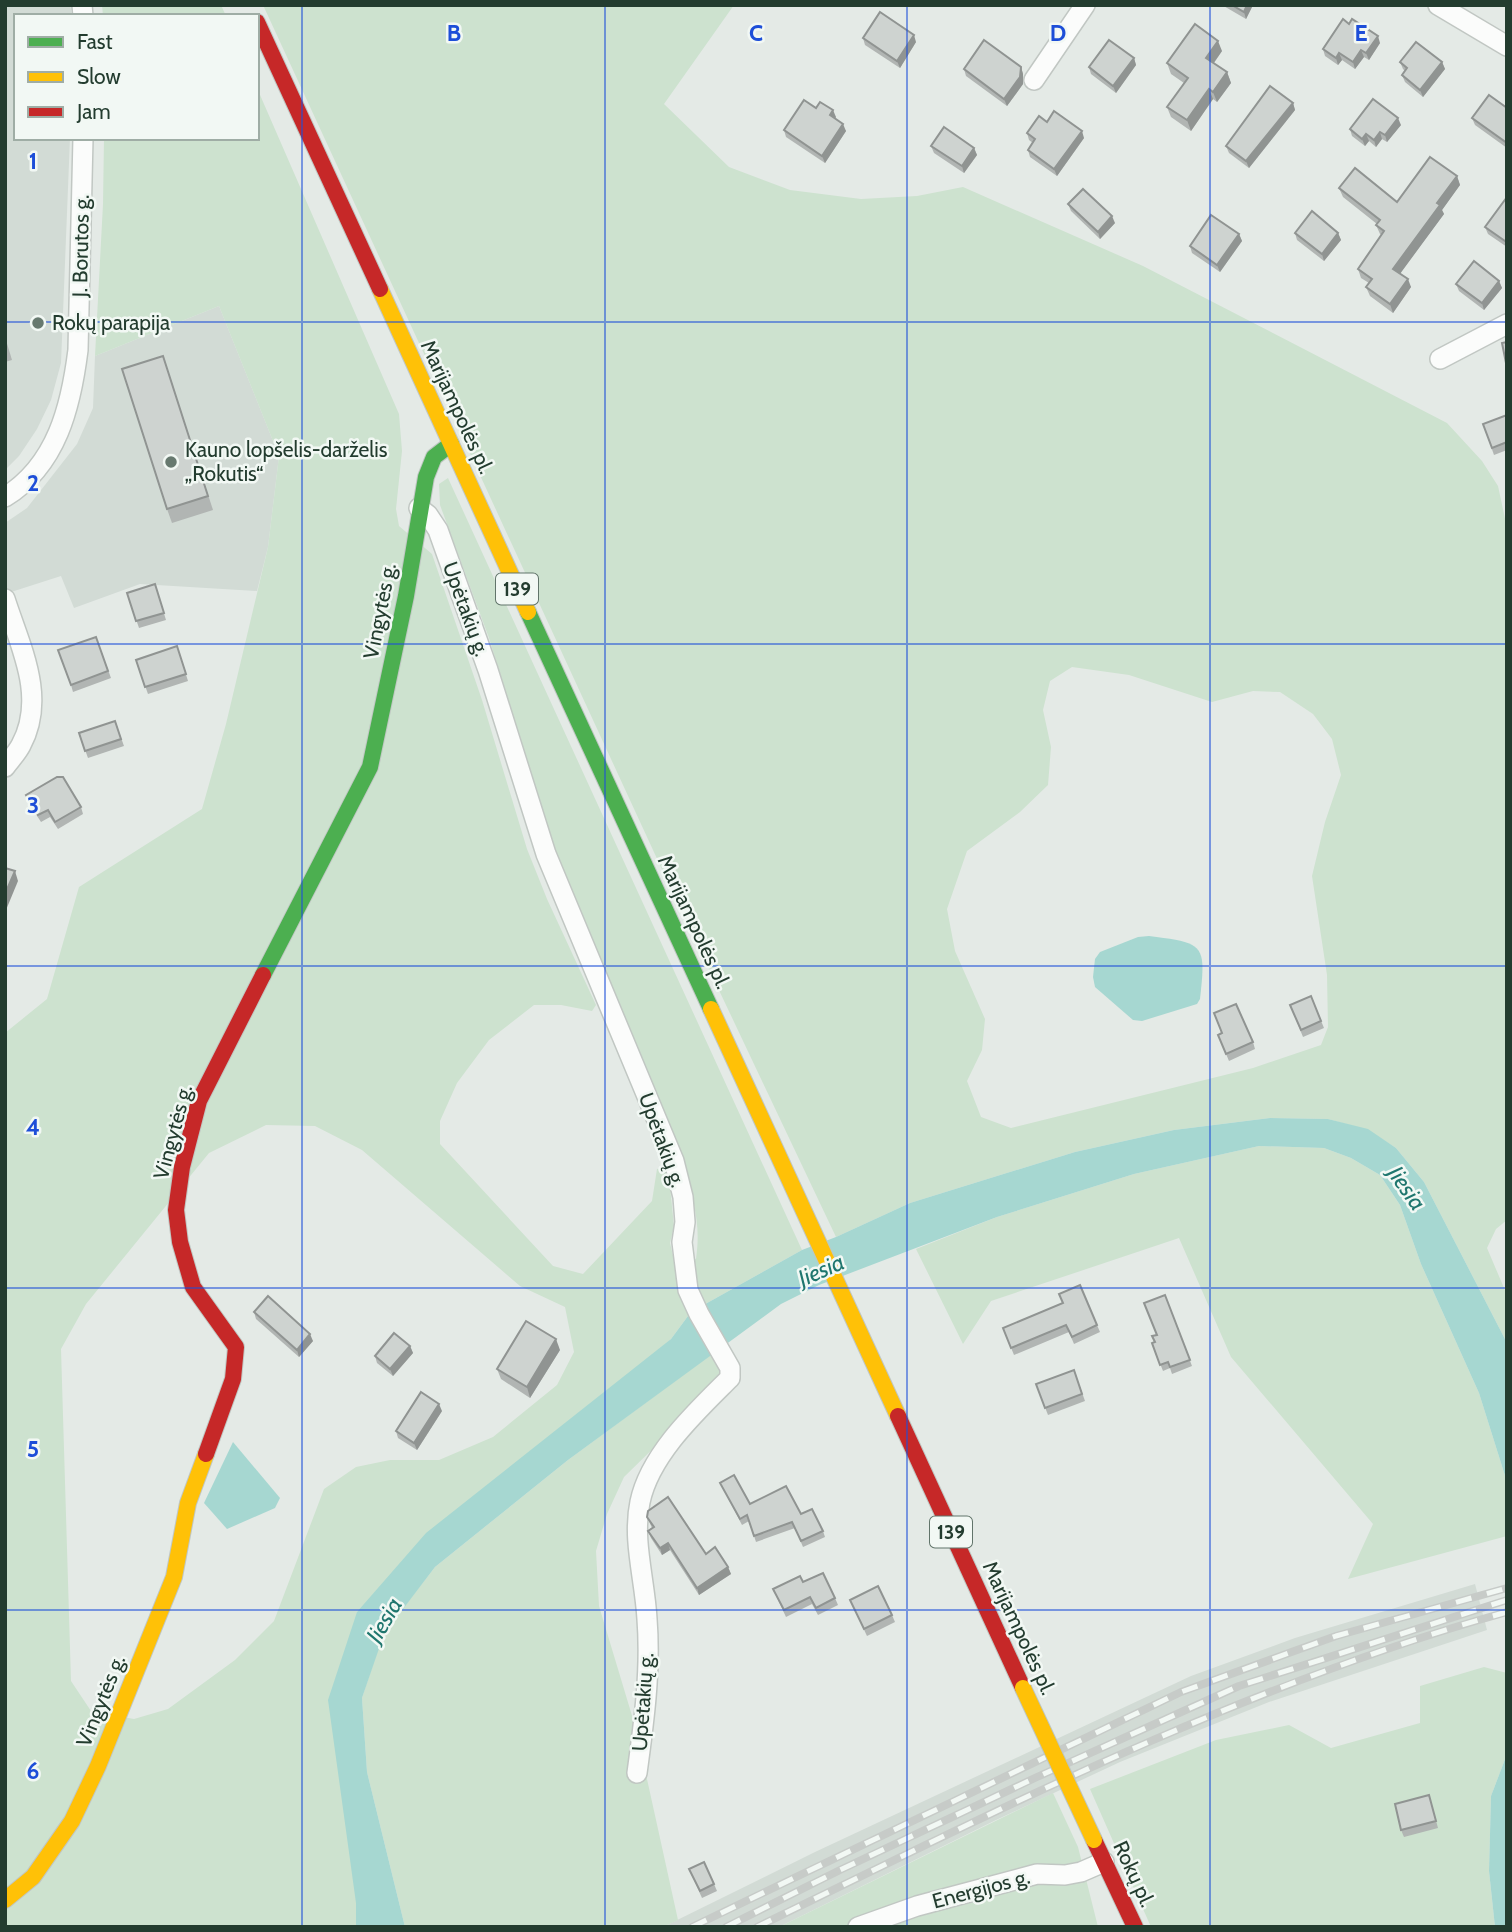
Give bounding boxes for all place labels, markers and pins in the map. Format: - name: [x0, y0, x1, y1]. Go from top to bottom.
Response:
- place label: Rokų parapija: [52, 310, 170, 336]
- marker: Rokų parapija: [30, 315, 46, 331]
- place label: Kauno lopšelis-darželis „Rokutis“: [185, 437, 388, 486]
- marker: Kauno lopšelis-darželis „Rokutis“: [163, 454, 179, 470]

